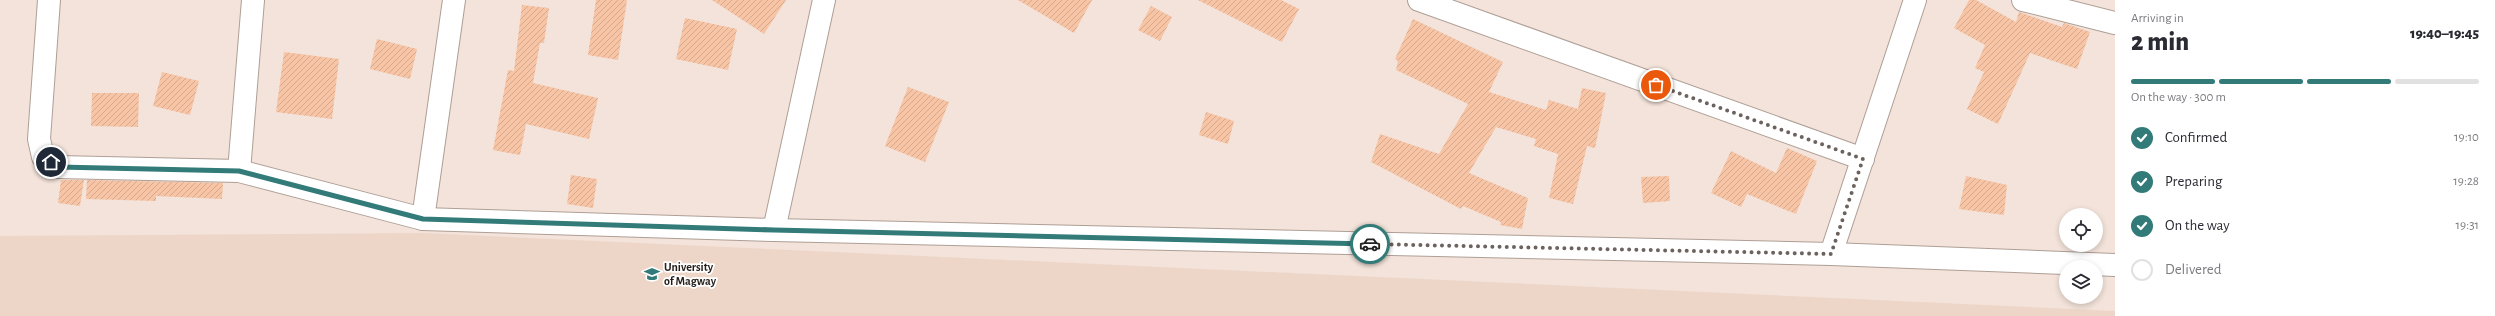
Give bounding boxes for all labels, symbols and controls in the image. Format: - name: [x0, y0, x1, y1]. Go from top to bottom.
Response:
- text: Arriving in: [2131, 12, 2184, 25]
- text: 19:40–19:45: [2410, 26, 2479, 41]
- text: 2 min: [2131, 29, 2189, 55]
- pin: [1639, 68, 1673, 102]
- icon: bag: [1645, 74, 1667, 96]
- text: On the way · 300 m: [2131, 91, 2226, 104]
- icon: check: [2131, 127, 2153, 149]
- text: Confirmed: [2165, 130, 2227, 145]
- text: 19:10: [2454, 131, 2479, 144]
- pin: [34, 145, 68, 179]
- icon: home: [40, 151, 62, 173]
- icon: check: [2131, 171, 2153, 193]
- text: Preparing: [2165, 174, 2222, 189]
- text: 19:28: [2453, 175, 2479, 188]
- map controls: [2059, 208, 2103, 304]
- button: locate: [2059, 208, 2103, 252]
- icon: check: [2131, 215, 2153, 237]
- text: On the way: [2165, 218, 2230, 233]
- text: 19:31: [2456, 219, 2479, 232]
- courier: [1350, 224, 1390, 264]
- icon: car: [1359, 233, 1381, 255]
- button: layers: [2059, 260, 2103, 304]
- place label: University of Magway: [664, 261, 717, 288]
- text: Delivered: [2165, 262, 2222, 277]
- school or university icon: University of Magway: [643, 265, 661, 283]

